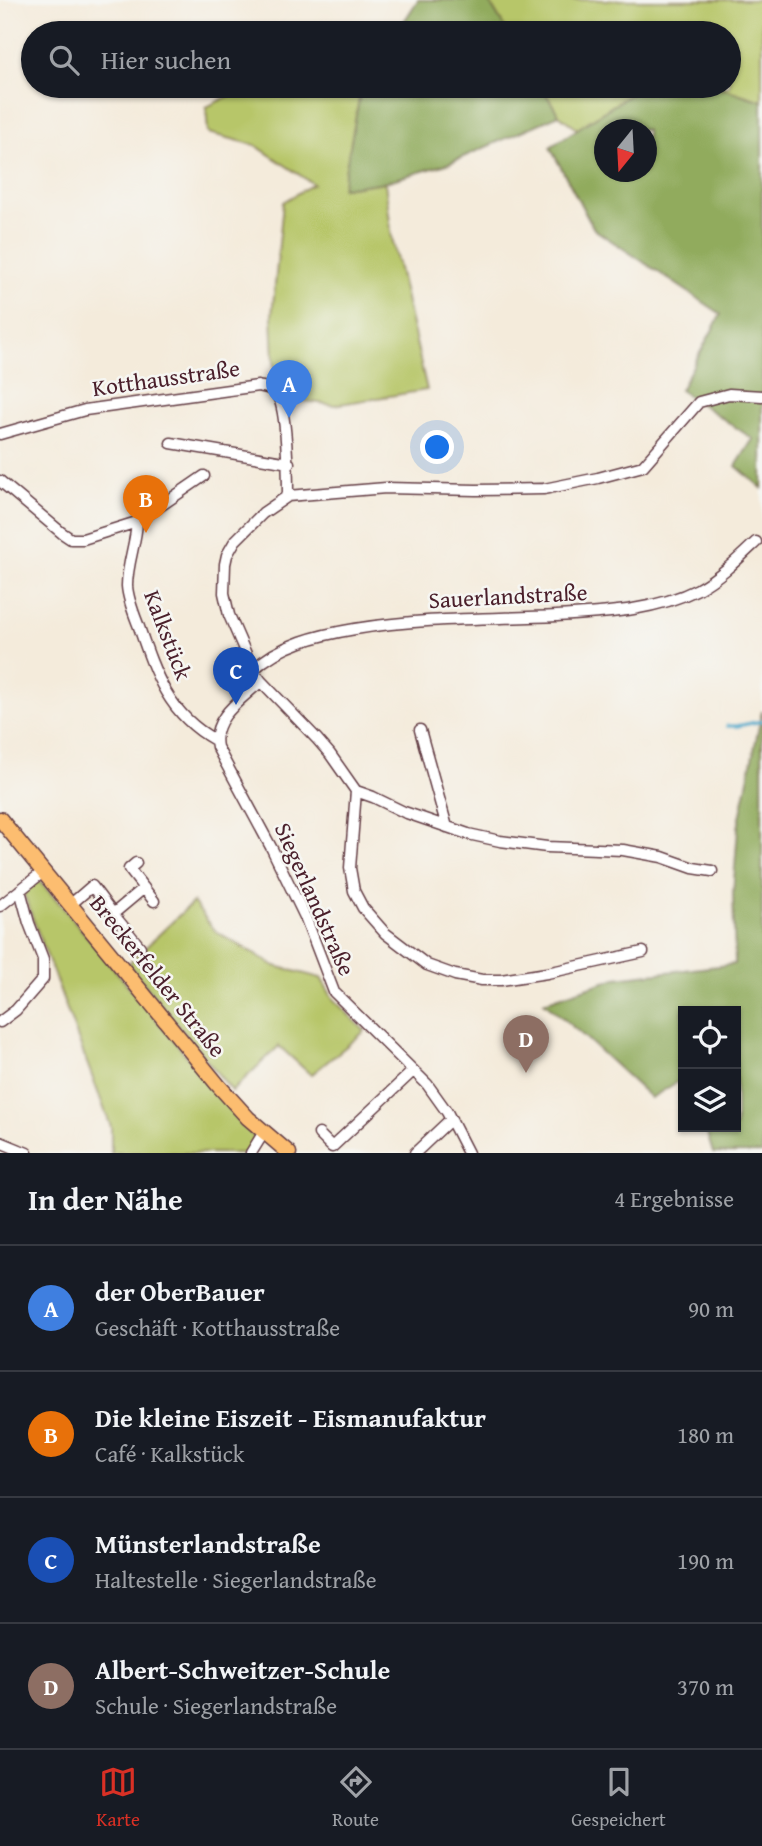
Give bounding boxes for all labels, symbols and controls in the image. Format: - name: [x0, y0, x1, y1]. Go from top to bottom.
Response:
- search box: [21, 21, 741, 98]
- text: Hier suchen: [101, 40, 231, 79]
- icon: search: [45, 41, 83, 79]
- north arrow: [594, 119, 657, 182]
- street label: Kotthausstraße: [90, 351, 242, 404]
- pin: A: [266, 360, 312, 418]
- your location: [420, 430, 454, 464]
- pin: B: [123, 475, 169, 533]
- street label: Sauerlandstraße: [428, 575, 588, 616]
- street label: Kalkstück: [136, 585, 201, 685]
- pin: C: [213, 647, 259, 705]
- street label: Siegerlandstraße: [267, 817, 364, 981]
- street label: Breckerfelder Straße: [83, 887, 234, 1064]
- map controls: [678, 1006, 741, 1132]
- button: locate: [678, 1006, 741, 1069]
- pin: D: [503, 1015, 549, 1073]
- button: layers: [678, 1069, 741, 1132]
- text: In der Nähe: [28, 1177, 183, 1221]
- text: 4 Ergebnisse: [614, 1182, 734, 1215]
- text: der OberBauer: [95, 1272, 265, 1311]
- text: A: [44, 1292, 58, 1325]
- text: 90 m: [688, 1292, 734, 1325]
- text: Geschäft · Kotthausstraße: [95, 1311, 340, 1344]
- text: Die kleine Eiszeit - Eismanufaktur: [95, 1398, 486, 1437]
- text: B: [44, 1418, 58, 1451]
- text: 180 m: [677, 1418, 734, 1451]
- text: Café · Kalkstück: [95, 1437, 244, 1470]
- text: Münsterlandstraße: [95, 1524, 321, 1563]
- text: C: [44, 1544, 58, 1577]
- text: 190 m: [677, 1544, 734, 1577]
- text: Haltestelle · Siegerlandstraße: [95, 1563, 377, 1596]
- text: Albert-Schweitzer-Schule: [95, 1650, 390, 1689]
- text: D: [44, 1670, 58, 1703]
- text: 370 m: [677, 1670, 734, 1703]
- text: Schule · Siegerlandstraße: [95, 1689, 337, 1722]
- tab: Karte: [96, 1763, 140, 1833]
- tab: Route: [332, 1763, 379, 1833]
- tab: Gespeichert: [571, 1763, 666, 1833]

